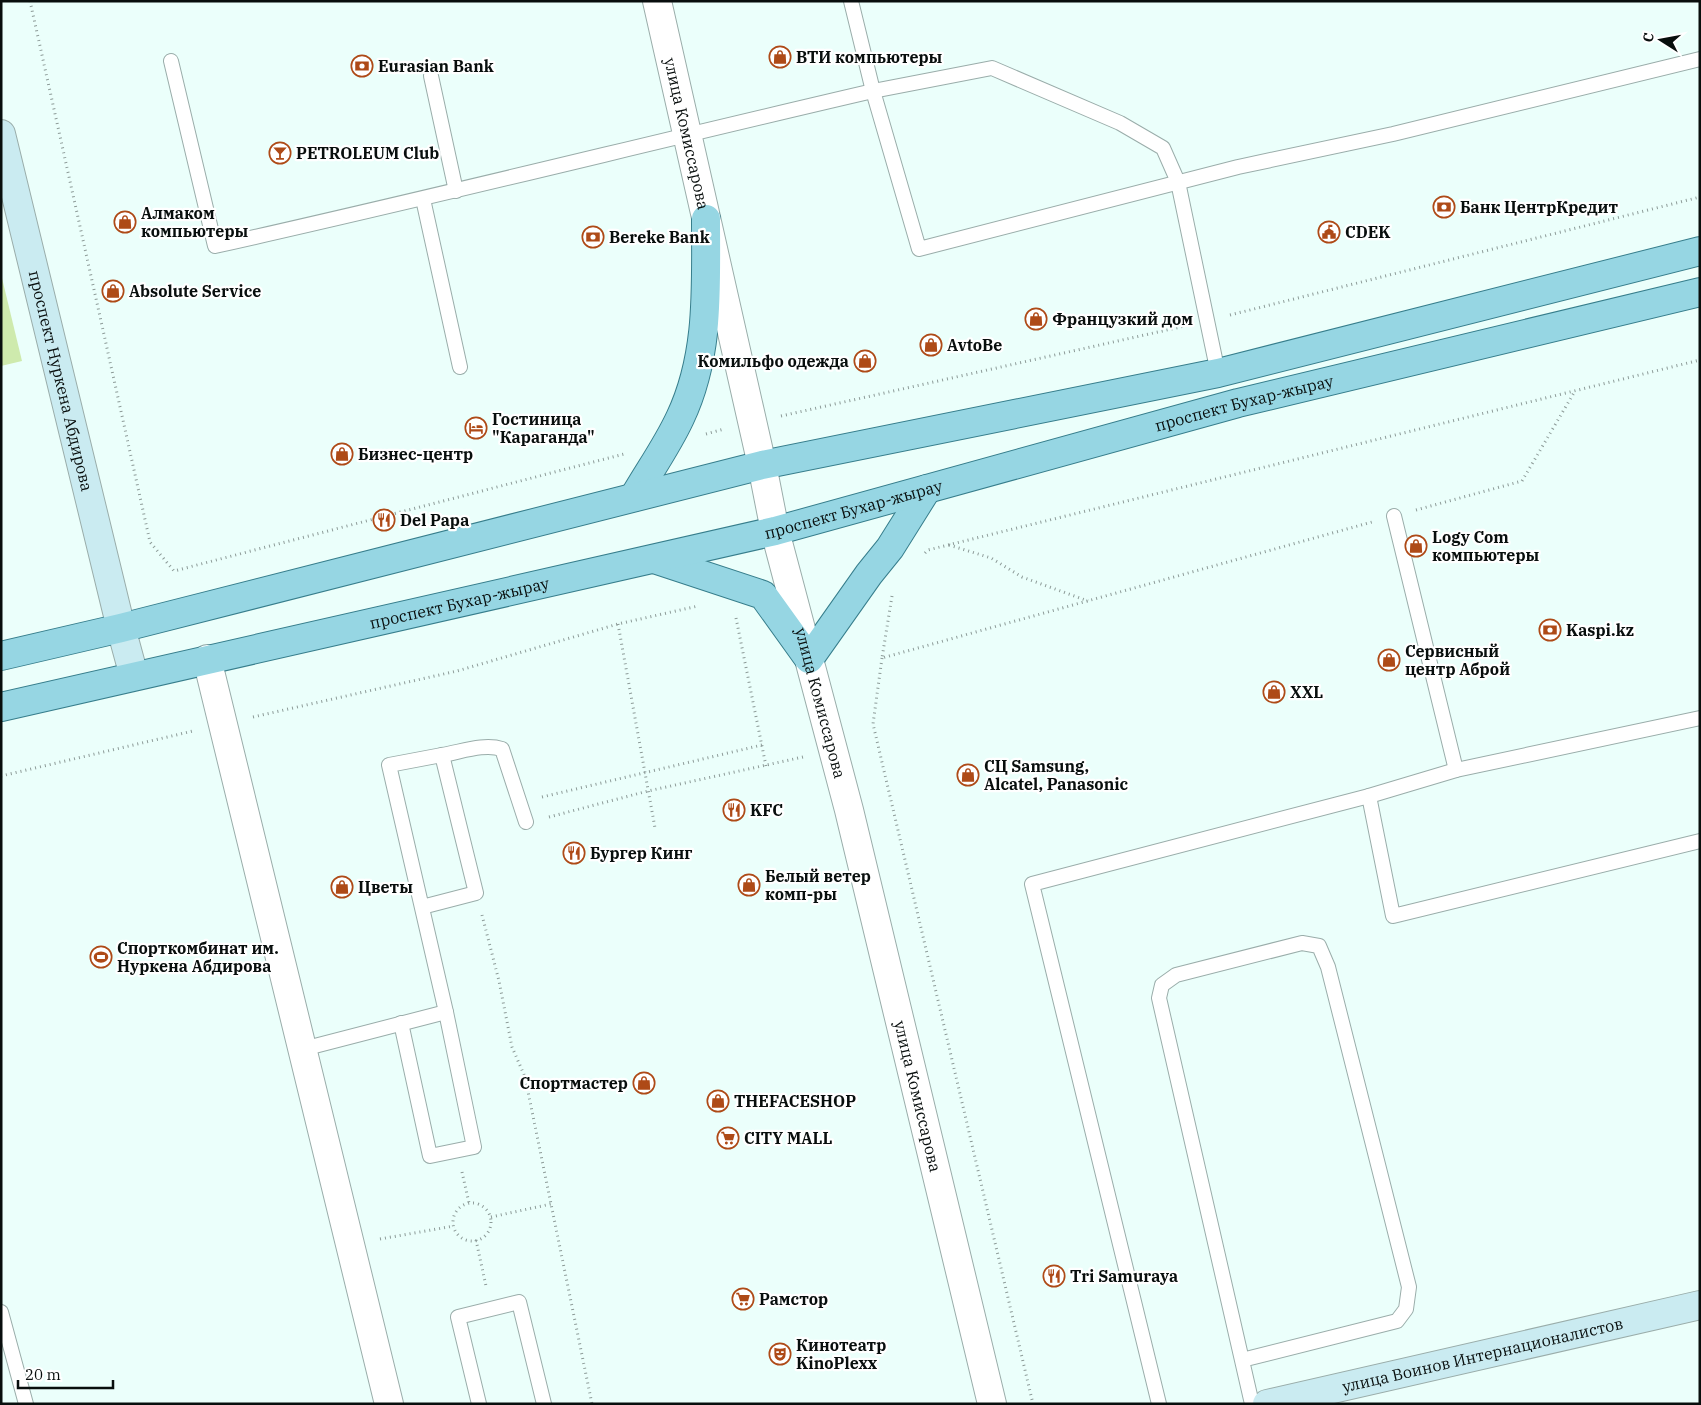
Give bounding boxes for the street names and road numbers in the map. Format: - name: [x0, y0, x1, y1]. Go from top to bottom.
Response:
- street label: улица Комиссарова: [660, 56, 714, 212]
- street label: проспект Нуркена Абдирова: [24, 268, 97, 494]
- street label: проспект Бухар-жырау: [1153, 370, 1336, 436]
- street label: проспект Бухар-жырау: [762, 475, 945, 543]
- street label: проспект Бухар-жырау: [368, 573, 551, 633]
- street label: улица Комиссарова: [791, 625, 850, 781]
- street label: улица Комиссарова: [890, 1018, 946, 1174]
- street label: улица Воинов Интернационалистов: [1340, 1313, 1625, 1397]

